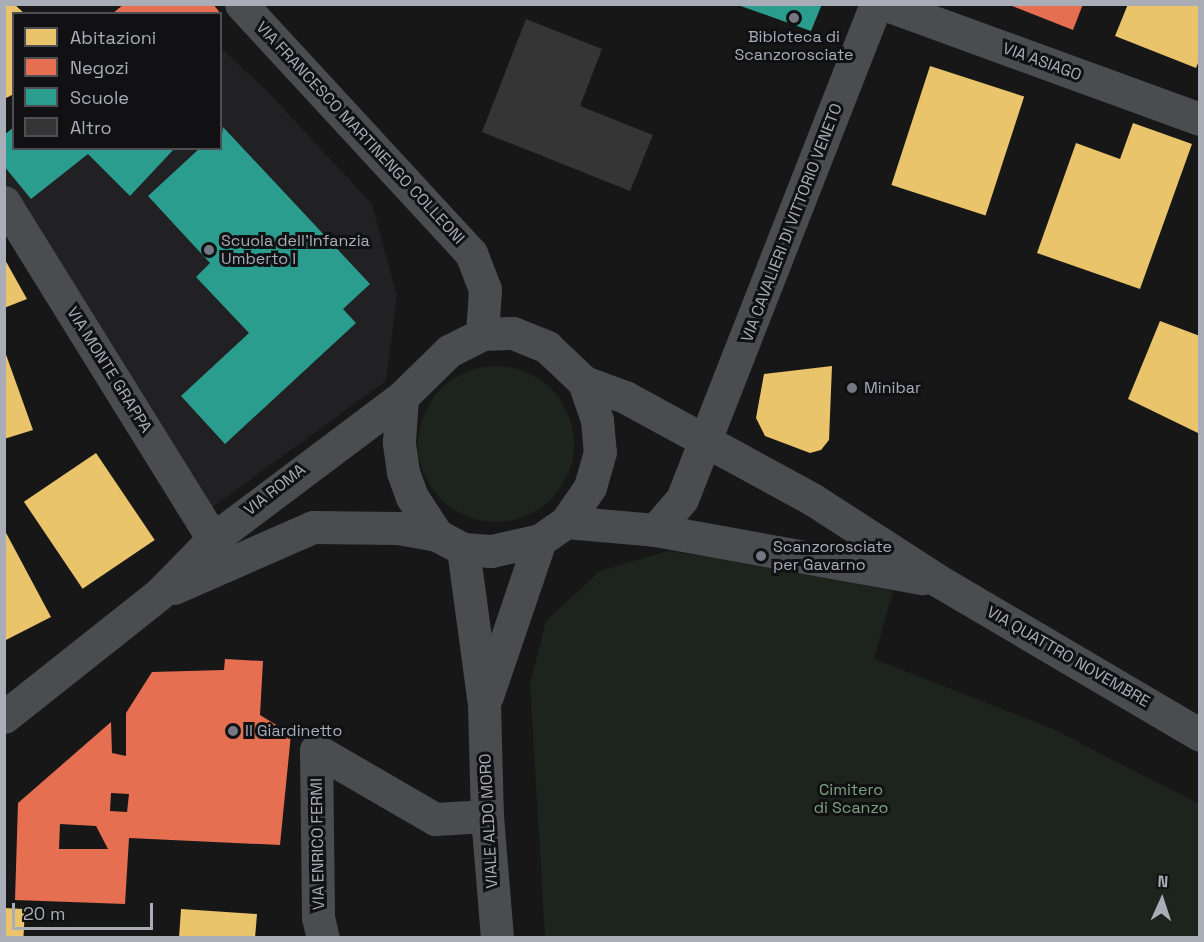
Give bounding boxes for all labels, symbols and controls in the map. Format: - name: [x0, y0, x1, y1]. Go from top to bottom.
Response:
- marker: Bibloteca di Scanzorosciate: [787, 11, 801, 25]
- legend: [12, 12, 222, 150]
- street label: VIA FRANCESCO MARTINENGO COLLEONI: [252, 18, 468, 248]
- text: Abitazioni: [70, 26, 156, 49]
- place label: Bibloteca di Scanzorosciate: [734, 27, 854, 65]
- street label: VIA ASIAGO: [1000, 39, 1084, 85]
- text: Negozi: [70, 56, 129, 79]
- text: Scuole: [70, 86, 129, 109]
- street label: VIA CAVALIERI DI VITTORIO VENETO: [737, 101, 847, 345]
- text: Altro: [70, 116, 112, 139]
- place label: Scuola dell'Infanzia Umberto I: [221, 231, 370, 269]
- marker: Scuola dell'Infanzia Umberto I: [202, 243, 216, 257]
- street label: VIA MONTE GRAPPA: [62, 303, 156, 437]
- place label: Minibar: [864, 378, 921, 398]
- marker: Minibar: [845, 381, 859, 395]
- street label: VIA ROMA: [240, 460, 310, 520]
- place label: Scanzorosciate per Gavarno: [773, 537, 892, 575]
- marker: Scanzorosciate per Gavarno: [754, 549, 768, 563]
- street label: VIA QUATTRO NOVEMBRE: [983, 602, 1153, 712]
- place label: Il Giardinetto: [245, 721, 342, 741]
- marker: Il Giardinetto: [226, 724, 240, 738]
- street label: VIALE ALDO MORO: [476, 753, 502, 889]
- street label: VIA ENRICO FERMI: [307, 778, 329, 910]
- park label: Cimitero di Scanzo: [814, 780, 888, 818]
- north arrow: [1132, 870, 1192, 930]
- text: N: [1157, 871, 1169, 892]
- scale bar: [15, 891, 156, 929]
- text: 20 m: [23, 902, 66, 925]

